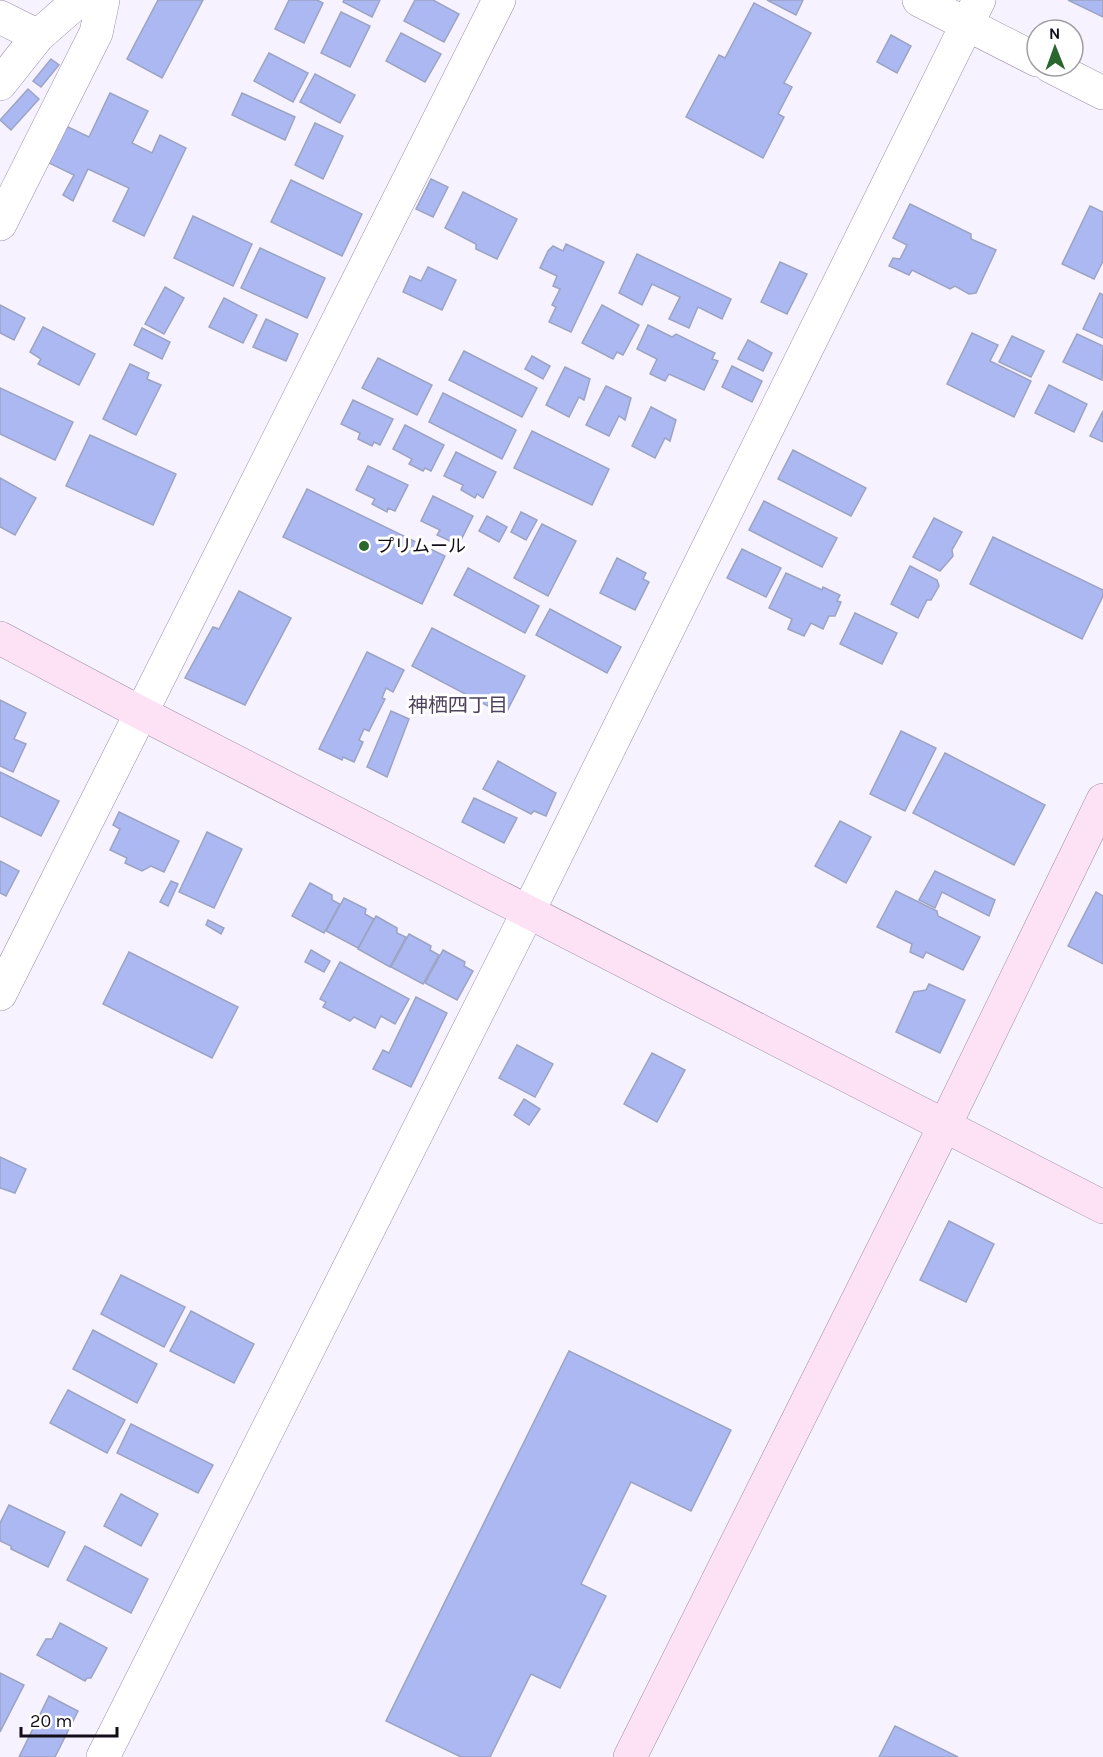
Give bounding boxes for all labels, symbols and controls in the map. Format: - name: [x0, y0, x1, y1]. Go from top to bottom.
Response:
- north arrow: [1025, 18, 1085, 78]
- text: N: [1049, 24, 1061, 43]
- place label: プリムール: [376, 535, 466, 557]
- marker: プリムール: [357, 539, 371, 553]
- district label: 神栖四丁目: [408, 694, 508, 717]
- scale bar: [21, 1700, 117, 1738]
- text: 20 m: [30, 1710, 72, 1732]

